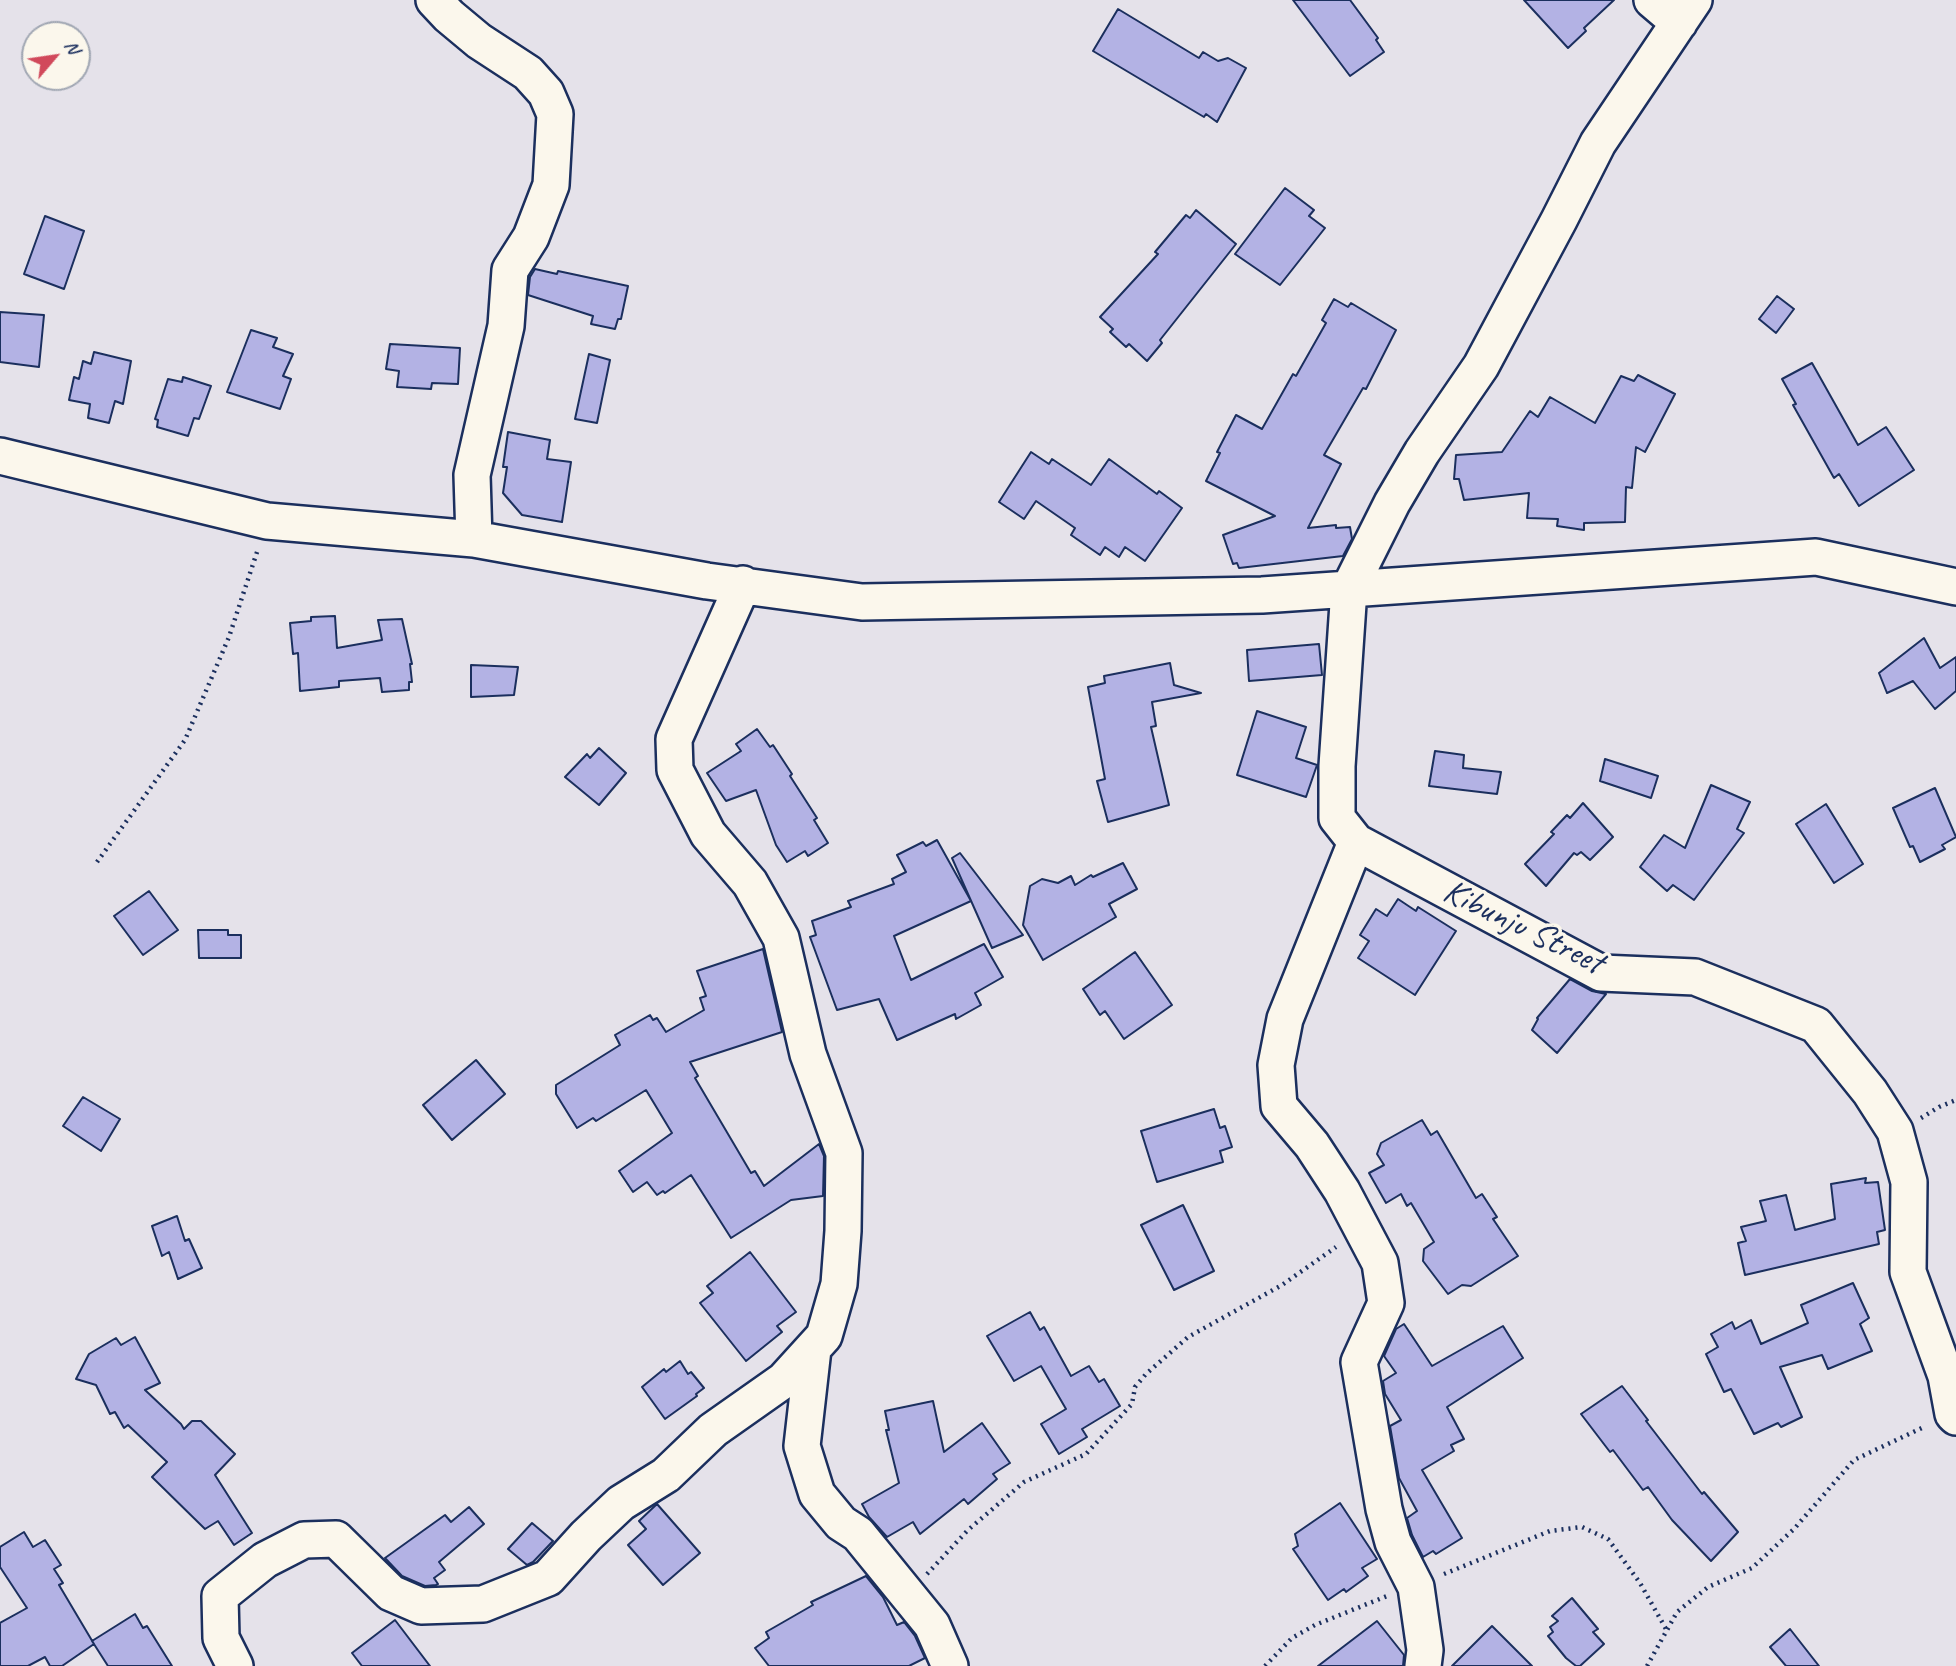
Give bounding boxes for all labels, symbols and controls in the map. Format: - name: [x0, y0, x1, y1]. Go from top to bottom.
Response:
- north arrow: [21, 21, 91, 91]
- text: N: [59, 36, 86, 58]
- street label: Kibunju Street: [1436, 871, 1610, 985]

